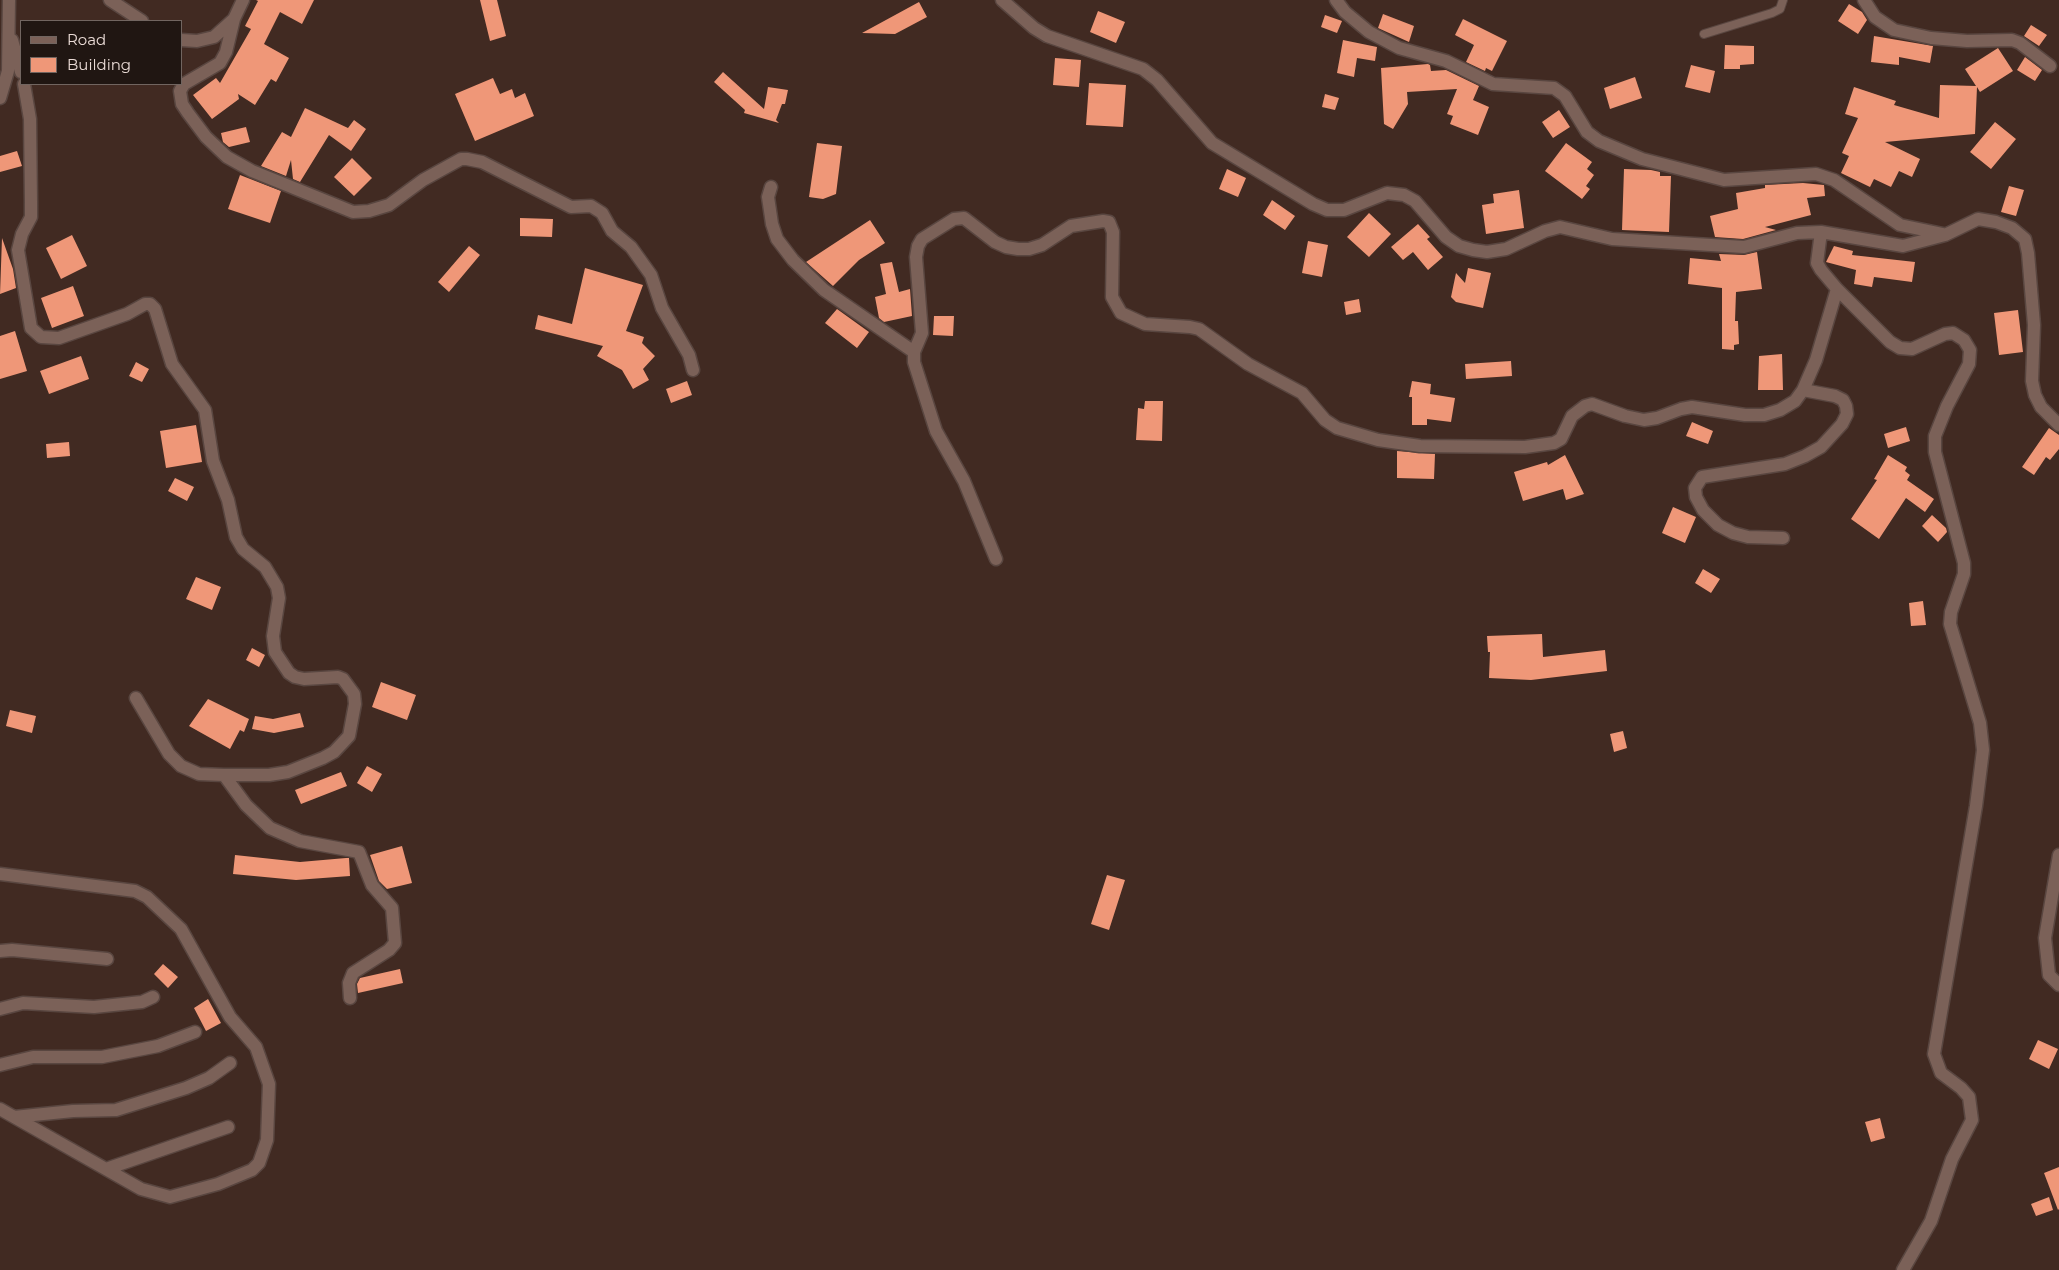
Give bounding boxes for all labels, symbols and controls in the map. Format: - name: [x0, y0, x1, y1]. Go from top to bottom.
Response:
- legend: [20, 20, 182, 85]
- text: Road: [67, 30, 106, 49]
- text: Building: [67, 55, 131, 74]

